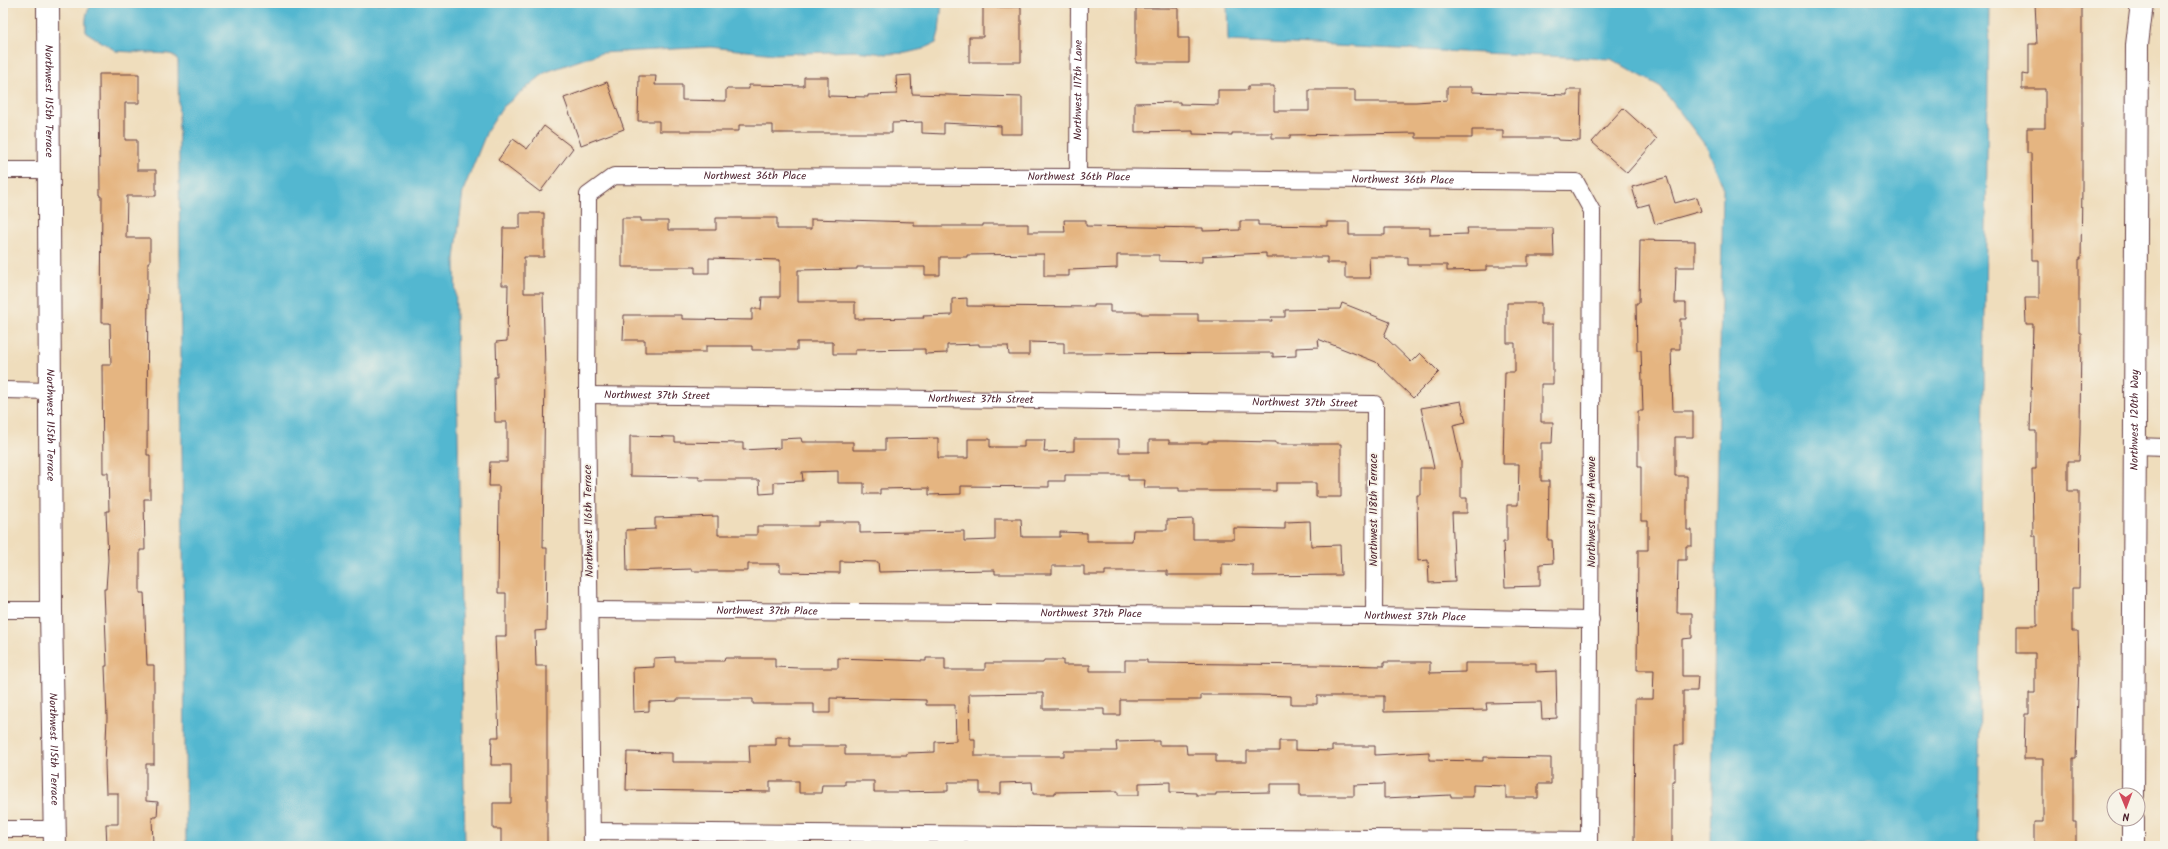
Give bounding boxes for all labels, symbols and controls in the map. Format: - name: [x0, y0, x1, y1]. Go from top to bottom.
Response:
- street label: Northwest 117th Lane: [1069, 40, 1088, 140]
- street label: Northwest 115th Terrace: [39, 45, 58, 157]
- street label: Northwest 36th Place: [703, 167, 806, 185]
- street label: Northwest 36th Place: [1027, 168, 1130, 187]
- street label: Northwest 36th Place: [1351, 171, 1454, 190]
- street label: Northwest 115th Terrace: [41, 369, 59, 481]
- street label: Northwest 120th Way: [2126, 369, 2144, 471]
- street label: Northwest 37th Street: [604, 386, 711, 405]
- street label: Northwest 37th Street: [928, 390, 1035, 409]
- street label: Northwest 37th Street: [1252, 394, 1359, 413]
- street label: Northwest 118th Terrace: [1365, 453, 1383, 567]
- street label: Northwest 119th Avenue: [1583, 456, 1601, 568]
- street label: Northwest 116th Terrace: [579, 464, 599, 577]
- street label: Northwest 37th Place: [716, 602, 818, 621]
- street label: Northwest 37th Place: [1040, 604, 1142, 623]
- street label: Northwest 37th Place: [1364, 607, 1466, 627]
- street label: Northwest 115th Terrace: [43, 693, 63, 805]
- north arrow: [2106, 787, 2146, 827]
- text: N: [2122, 807, 2130, 825]

